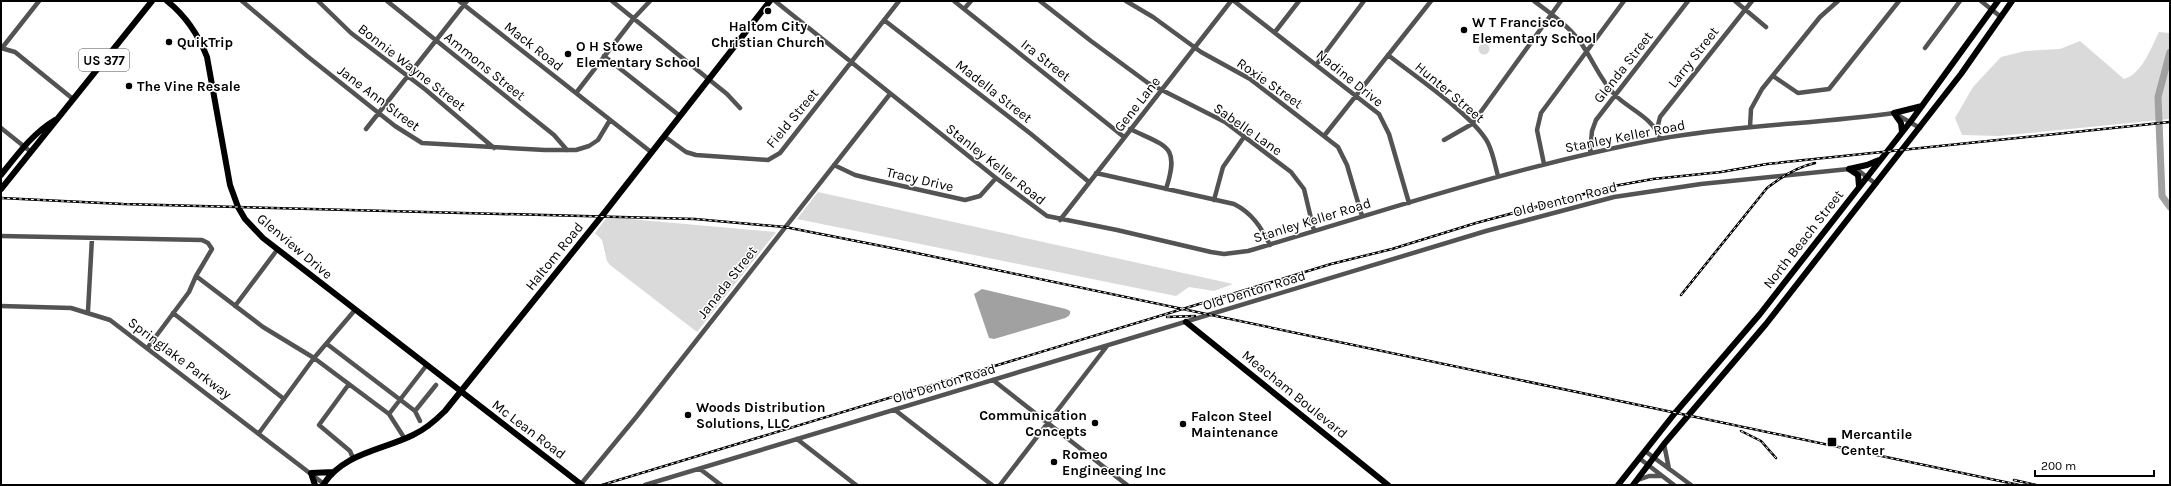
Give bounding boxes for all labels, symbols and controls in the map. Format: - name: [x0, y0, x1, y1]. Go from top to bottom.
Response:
- marker: Haltom City Christian Church: [763, 6, 773, 16]
- place label: W T Francisco Elementary School: [1472, 14, 1596, 47]
- street label: Mack Road: [501, 18, 567, 75]
- place label: Haltom City Christian Church: [711, 18, 825, 51]
- street label: Bonnie Wayne Street: [355, 20, 469, 115]
- street label: Larry Street: [1664, 23, 1722, 91]
- marker: W T Francisco Elementary School: [1459, 25, 1469, 35]
- street label: Ammons Street: [441, 28, 529, 104]
- street label: Glenda Street: [1590, 28, 1657, 107]
- place label: QuikTrip: [177, 34, 233, 51]
- street label: Ira Street: [1017, 36, 1074, 85]
- marker: QuikTrip: [164, 37, 174, 47]
- place label: O H Stowe Elementary School: [576, 38, 700, 71]
- street label: Nadine Drive: [1313, 46, 1387, 111]
- road number: US 377: [79, 49, 129, 71]
- marker: O H Stowe Elementary School: [563, 49, 573, 59]
- street label: Roxie Street: [1233, 55, 1306, 112]
- street label: Madella Street: [952, 56, 1035, 127]
- street label: Hunter Street: [1411, 58, 1488, 126]
- street label: Jane Ann Street: [334, 62, 423, 135]
- street label: Gene Lane: [1111, 73, 1164, 135]
- place label: The Vine Resale: [137, 78, 241, 95]
- marker: The Vine Resale: [124, 81, 134, 91]
- street label: Field Street: [763, 85, 822, 152]
- street label: Sabelle Lane: [1210, 100, 1285, 159]
- street label: Stanley Keller Road: [1564, 116, 1687, 156]
- street label: Stanley Keller Road: [942, 120, 1049, 209]
- street label: Tracy Drive: [885, 163, 955, 195]
- street label: Old Denton Road: [1511, 178, 1619, 221]
- street label: North Beach Street: [1760, 187, 1847, 292]
- street label: Stanley Keller Road: [1251, 194, 1373, 246]
- street label: Glenview Drive: [254, 210, 336, 283]
- street label: Haltom Road: [522, 219, 587, 294]
- street label: Janada Street: [694, 243, 761, 322]
- street label: Old Denton Road: [1201, 267, 1307, 314]
- street label: Springlake Parkway: [125, 314, 235, 403]
- street label: Meacham Boulevard: [1239, 347, 1351, 442]
- street label: Old Denton Road: [891, 360, 997, 407]
- street label: Mc Lean Road: [488, 396, 569, 463]
- place label: Woods Distribution Solutions, LLC: [696, 399, 825, 432]
- place label: Communication Concepts: [979, 407, 1087, 440]
- place label: Falcon Steel Maintenance: [1191, 408, 1278, 441]
- marker: Woods Distribution Solutions, LLC: [683, 410, 693, 420]
- marker: Communication Concepts: [1090, 418, 1100, 428]
- marker: Falcon Steel Maintenance: [1178, 419, 1188, 429]
- place label: Mercantile Center: [1841, 426, 1912, 459]
- marker: Mercantile Center: [1826, 436, 1838, 448]
- place label: Romeo Engineering Inc: [1062, 446, 1166, 479]
- scale bar: [2035, 452, 2154, 478]
- marker: Romeo Engineering Inc: [1049, 457, 1059, 467]
- text: 200 m: [2041, 459, 2076, 473]

